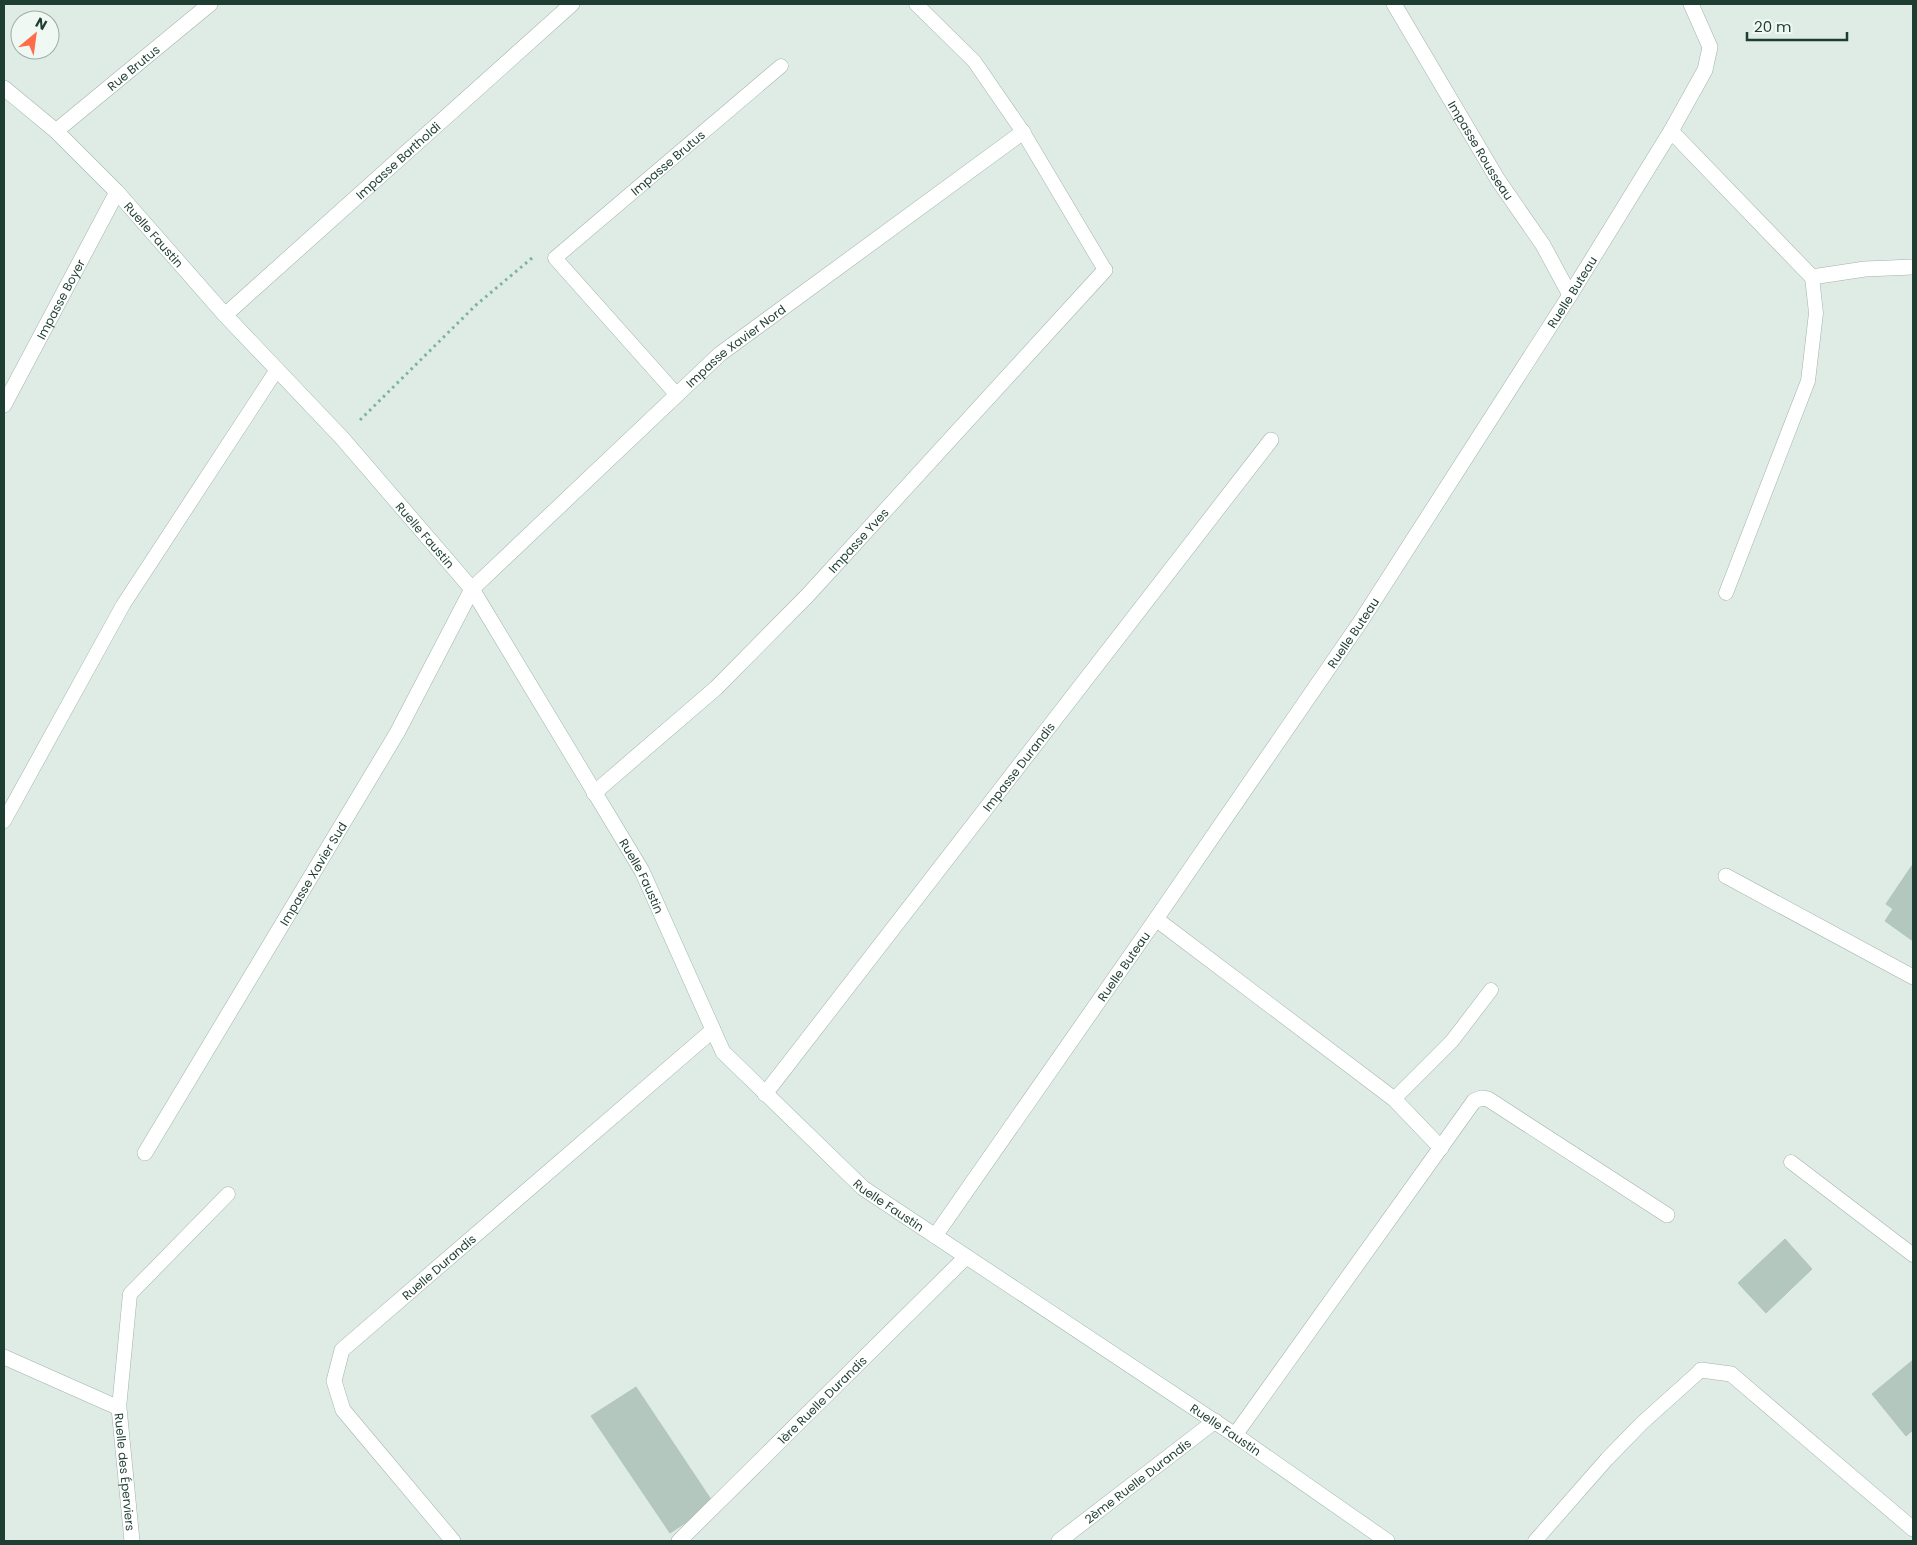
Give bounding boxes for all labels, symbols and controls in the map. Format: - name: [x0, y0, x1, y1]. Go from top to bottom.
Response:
- north arrow: [10, 10, 60, 60]
- scale bar: [1747, 10, 1847, 42]
- text: N: [32, 12, 51, 35]
- text: 20 m: [1754, 16, 1792, 37]
- street label: Rue Brutus: [103, 41, 163, 94]
- street label: Impasse Rousseau: [1444, 97, 1518, 203]
- street label: Impasse Bartholdi: [352, 118, 444, 203]
- street label: Impasse Brutus: [627, 126, 708, 199]
- street label: Ruelle Faustin: [121, 198, 188, 271]
- street label: Ruelle Buteau: [1543, 253, 1601, 331]
- street label: Impasse Boyer: [32, 255, 89, 342]
- street label: Impasse Xavier Nord: [682, 300, 789, 391]
- street label: Ruelle Faustin: [392, 498, 459, 572]
- street label: Impasse Yves: [824, 504, 892, 576]
- street label: Ruelle Buteau: [1323, 594, 1383, 671]
- street label: Impasse Durandis: [978, 718, 1058, 815]
- street label: Impasse Xavier Sud: [275, 818, 350, 928]
- street label: Ruelle Faustin: [616, 835, 668, 916]
- street label: Ruelle Buteau: [1093, 928, 1153, 1004]
- street label: Ruelle Faustin: [850, 1175, 928, 1235]
- street label: Ruelle Durandis: [398, 1230, 479, 1303]
- street label: 1ère Ruelle Durandis: [774, 1352, 870, 1448]
- street label: Ruelle Faustin: [1187, 1399, 1265, 1459]
- street label: Ruelle des Éperviers: [111, 1412, 139, 1532]
- street label: 2ème Ruelle Durandis: [1081, 1434, 1194, 1527]

